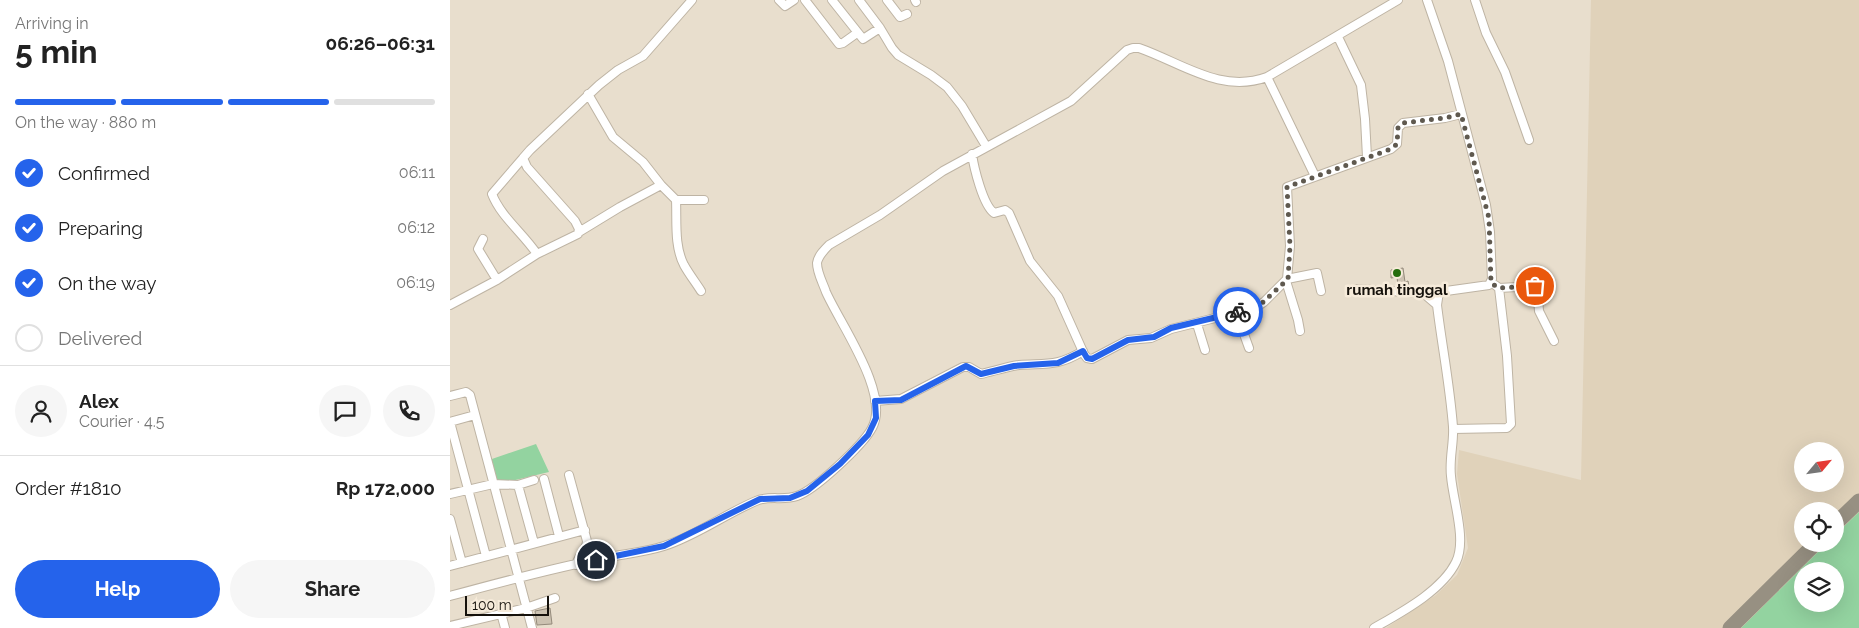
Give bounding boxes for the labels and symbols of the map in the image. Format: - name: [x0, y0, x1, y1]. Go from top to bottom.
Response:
- pin: [1514, 265, 1556, 307]
- marker: rumah tinggal: [1391, 267, 1403, 279]
- place label: rumah tinggal: [1346, 281, 1448, 299]
- courier: [1213, 287, 1263, 337]
- north arrow: [1794, 442, 1844, 492]
- pin: [575, 539, 617, 581]
- scale bar: [465, 593, 549, 616]

